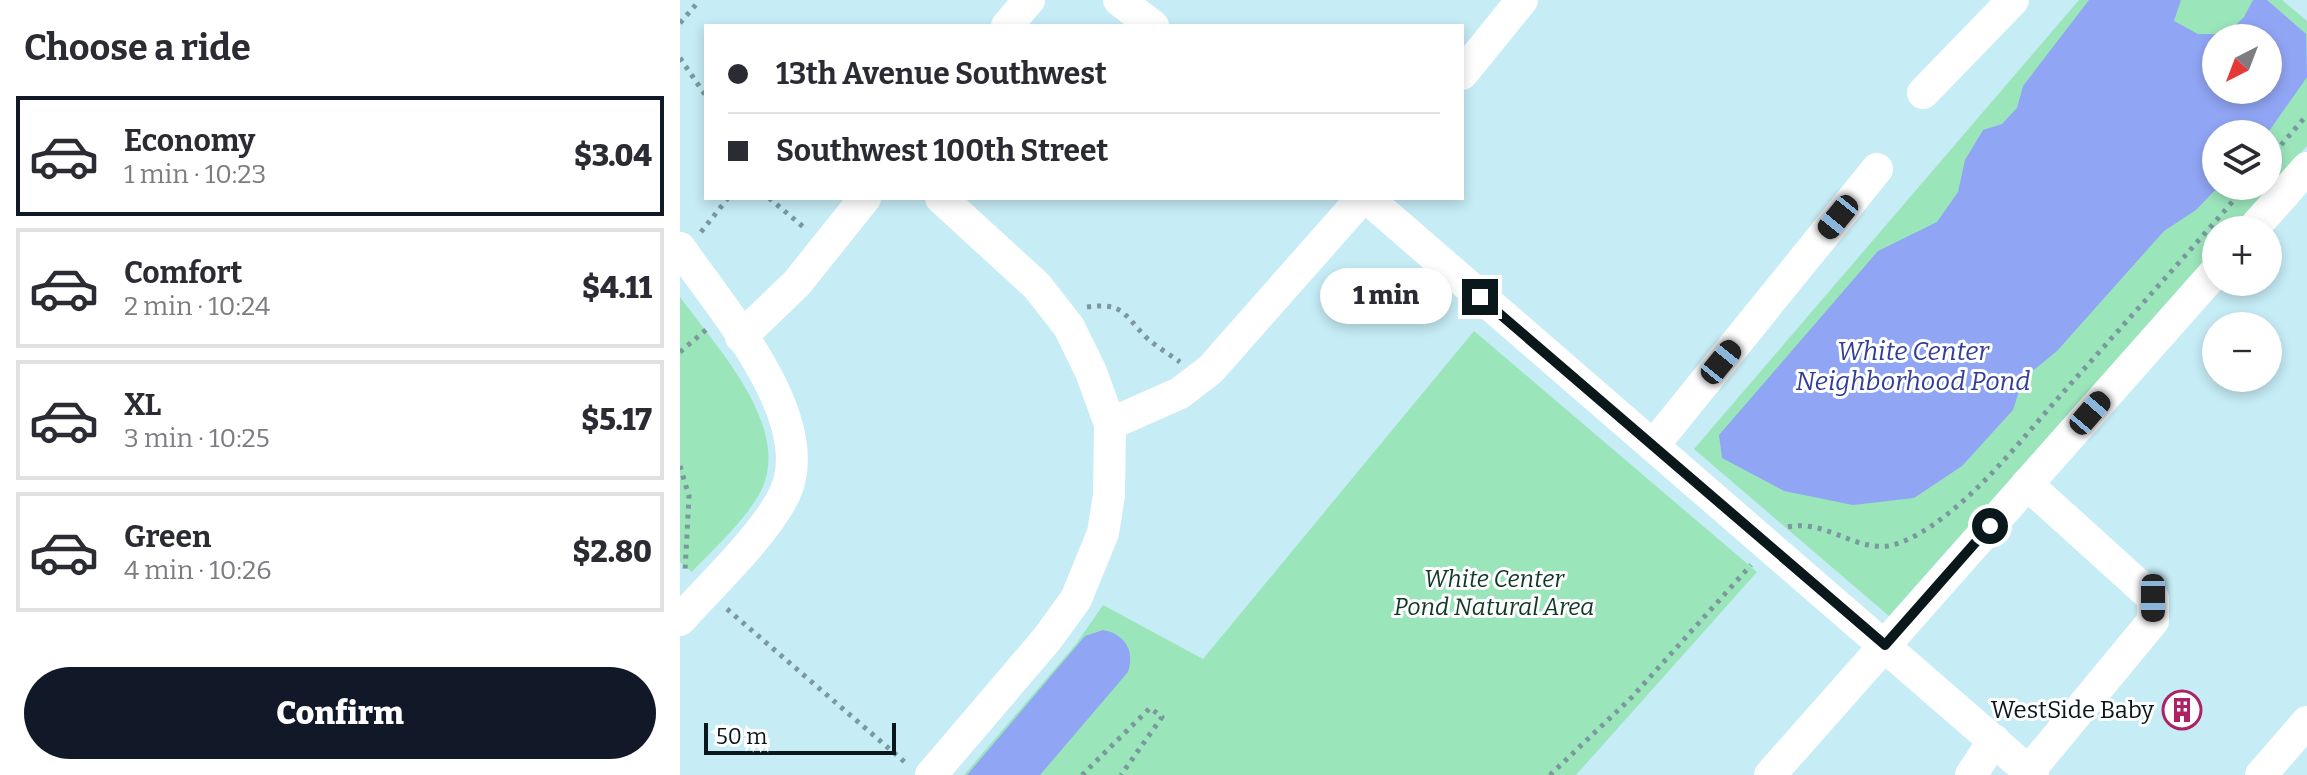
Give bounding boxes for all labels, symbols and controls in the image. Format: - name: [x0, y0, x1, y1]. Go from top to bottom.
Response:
- north arrow: [2202, 24, 2282, 104]
- map controls: [2202, 24, 2282, 392]
- text: Choose a ride: [24, 26, 251, 70]
- text: 13th Avenue Southwest: [776, 56, 1107, 92]
- icon: car: [28, 120, 100, 192]
- button: layers: [2202, 120, 2282, 200]
- text: Economy: [124, 123, 255, 159]
- text: Southwest 100th Street: [776, 133, 1108, 169]
- text: $3.04: [574, 138, 652, 174]
- text: 1 min · 10:23: [124, 159, 266, 190]
- car: [1814, 191, 1862, 243]
- button: +: [2202, 216, 2282, 296]
- icon: car: [28, 252, 100, 324]
- text: Comfort: [124, 255, 242, 291]
- callout: 1 min: [1320, 269, 1452, 325]
- text: $4.11: [582, 270, 652, 306]
- route end: [1462, 279, 1498, 315]
- text: 1 min: [1353, 280, 1419, 311]
- text: 2 min · 10:24: [124, 291, 270, 322]
- button: −: [2202, 312, 2282, 392]
- car: [1697, 336, 1745, 388]
- water label: White Center Neighborhood Pond: [1795, 336, 2031, 397]
- icon: car: [28, 384, 100, 456]
- text: XL: [124, 387, 161, 423]
- car: [2065, 387, 2115, 439]
- text: $5.17: [581, 402, 652, 438]
- text: 3 min · 10:25: [124, 423, 270, 454]
- route start: [1972, 508, 2008, 544]
- icon: car: [28, 516, 100, 588]
- text: Green: [124, 519, 211, 555]
- text: $2.80: [573, 534, 652, 570]
- text: 4 min · 10:26: [124, 555, 271, 586]
- park label: White Center Pond Natural Area: [1394, 565, 1594, 621]
- car: [2141, 574, 2165, 622]
- button: Confirm: [24, 667, 656, 759]
- building icon: WestSide Baby: [2161, 689, 2203, 731]
- place label: WestSide Baby: [1991, 696, 2154, 724]
- scale bar: [704, 719, 896, 755]
- text: 50 m: [716, 723, 767, 750]

